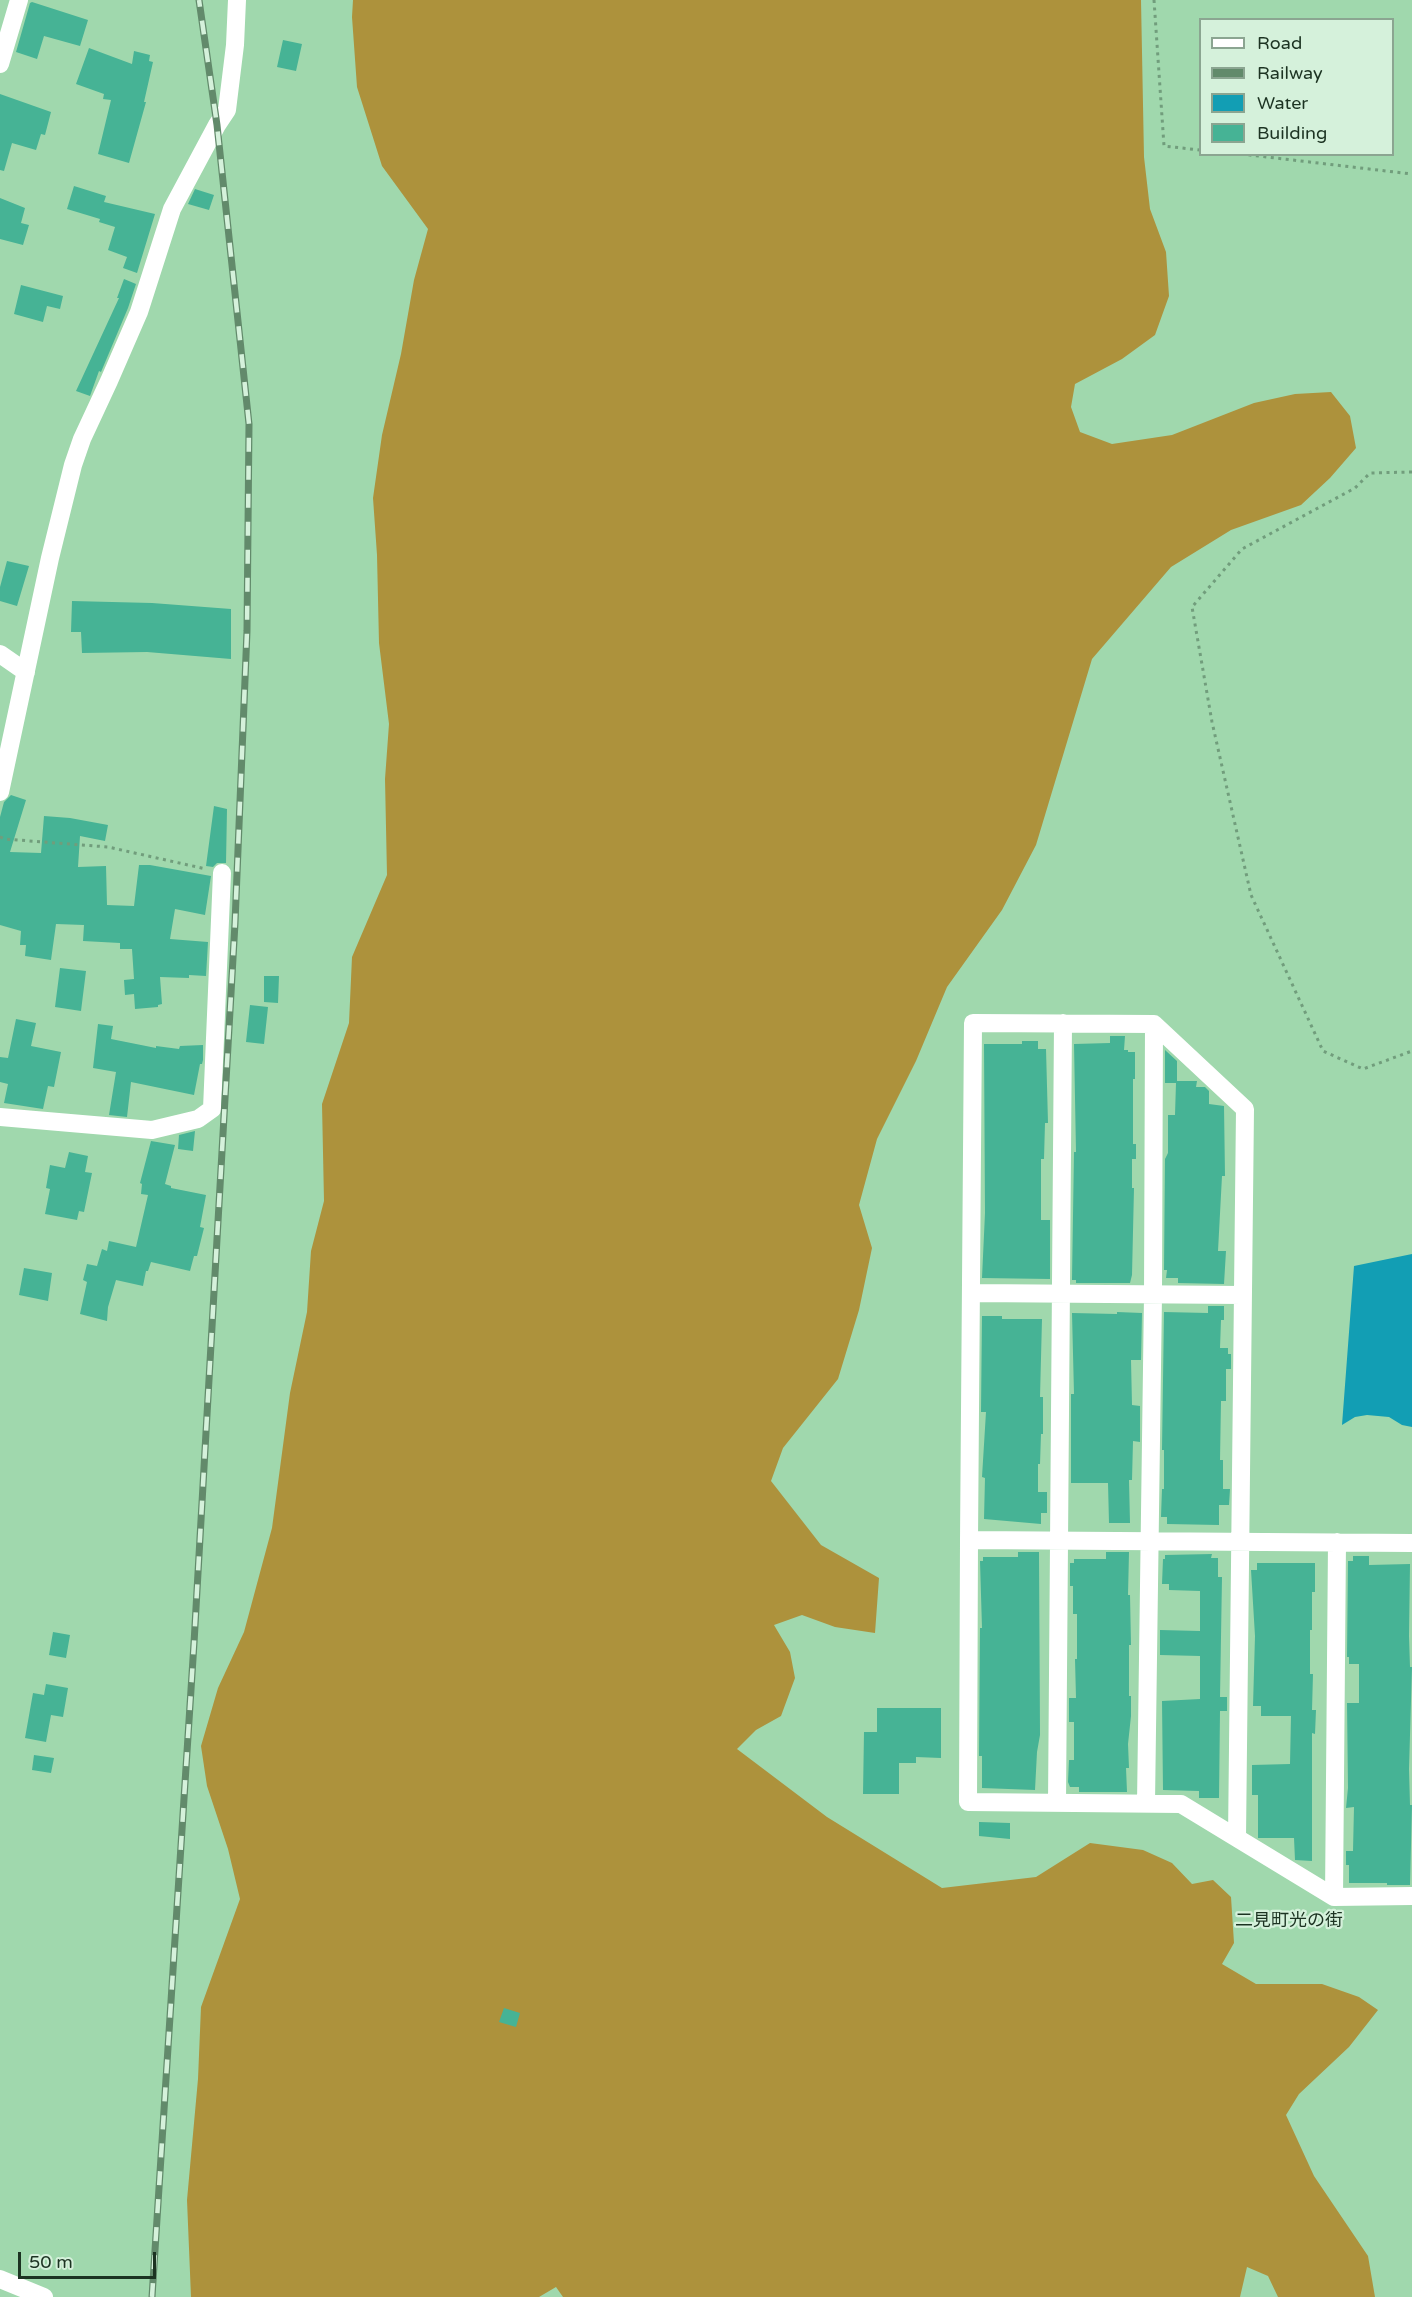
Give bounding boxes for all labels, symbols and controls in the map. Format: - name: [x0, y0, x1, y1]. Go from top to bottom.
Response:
- legend: [1199, 18, 1394, 156]
- text: Road: [1257, 32, 1302, 54]
- text: Railway: [1257, 62, 1323, 84]
- text: Water: [1257, 92, 1308, 114]
- text: Building: [1257, 122, 1327, 144]
- district label: 二見町光の街: [1235, 1910, 1343, 1932]
- scale bar: [21, 2240, 159, 2278]
- text: 50 m: [29, 2251, 73, 2273]

